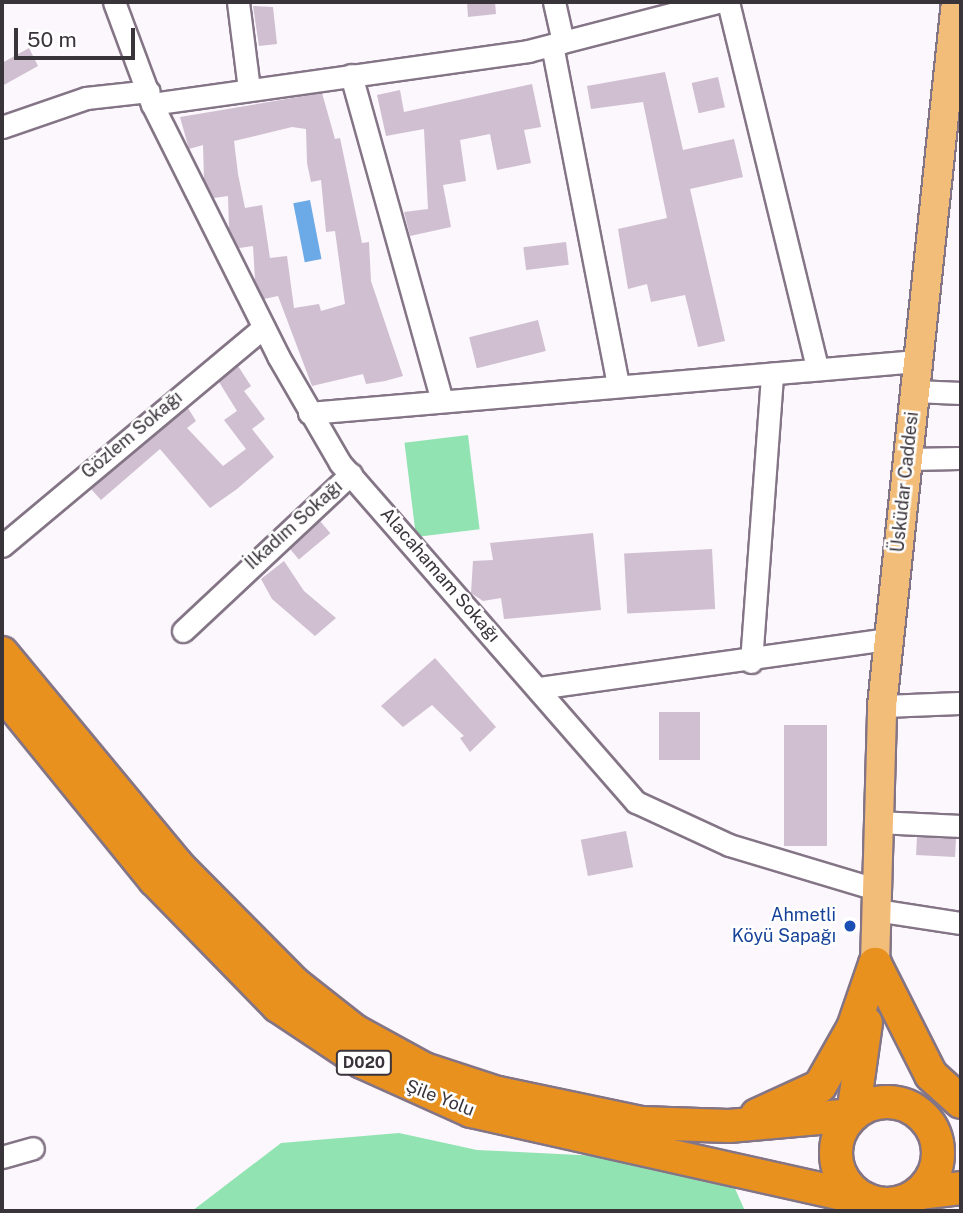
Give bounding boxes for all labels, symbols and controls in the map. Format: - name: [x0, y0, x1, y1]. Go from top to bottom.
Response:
- scale bar: [18, 14, 138, 58]
- text: 50 m: [27, 27, 77, 52]
- street label: Gözlem Sokağı: [77, 387, 187, 483]
- street label: Üsküdar Caddesi: [887, 410, 923, 554]
- street label: İlkadım Sokağı: [241, 476, 347, 574]
- street label: Alacahamam Sokağı: [376, 503, 504, 647]
- place label: Ahmetli Köyü Sapağı: [732, 905, 836, 948]
- marker: Ahmetli Köyü Sapağı: [842, 918, 858, 934]
- road number: D020: [334, 1050, 394, 1076]
- street label: Şile Yolu: [403, 1075, 477, 1121]

